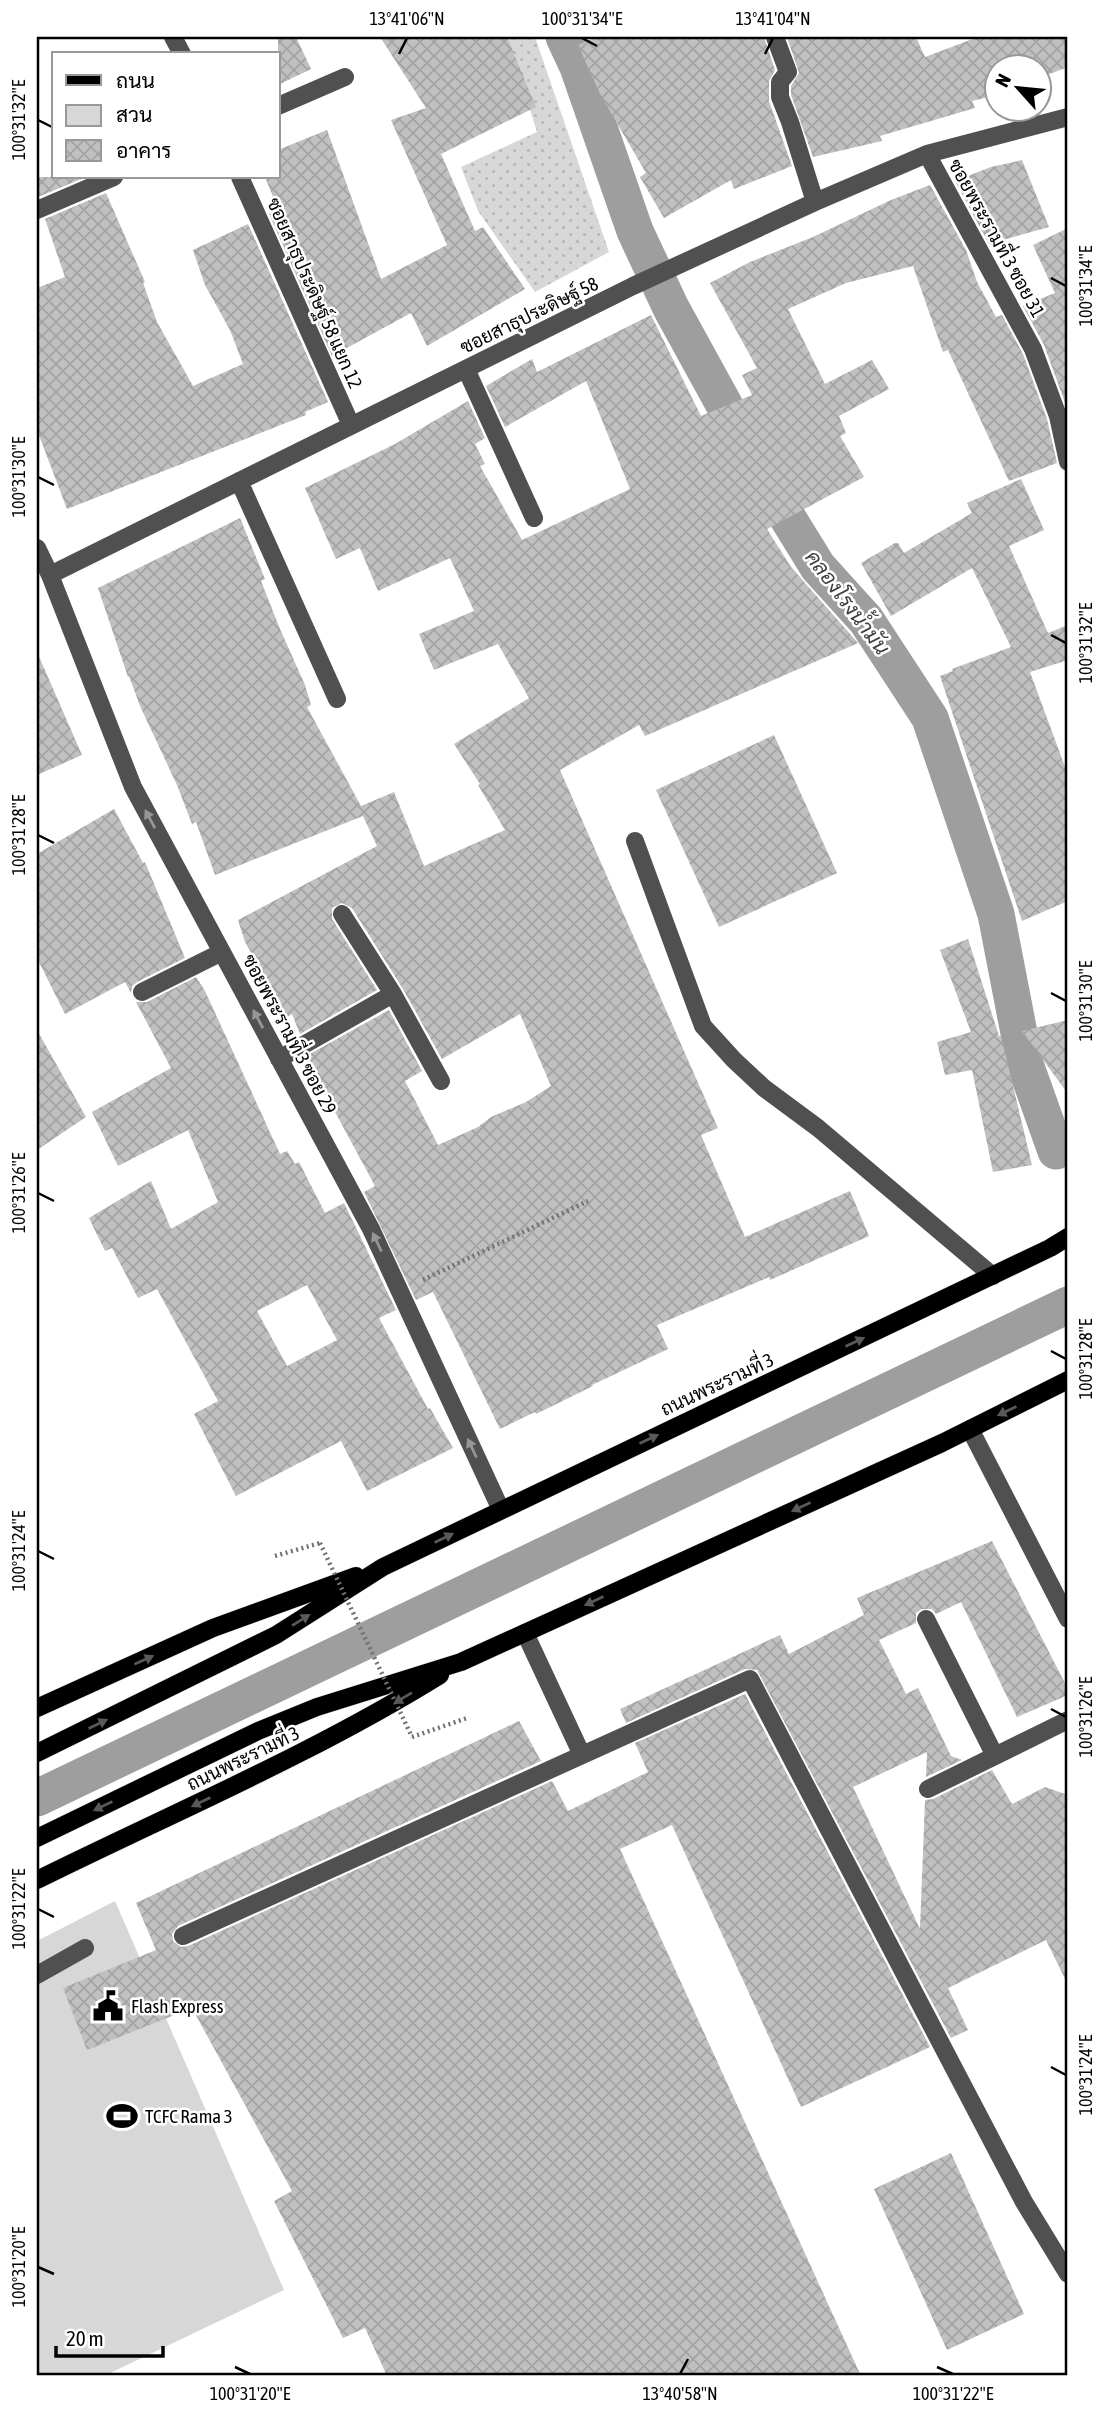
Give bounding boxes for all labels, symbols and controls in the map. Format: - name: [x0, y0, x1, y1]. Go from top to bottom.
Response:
- text: 13°41'06"N: [369, 8, 445, 29]
- text: 100°31'34"E: [542, 8, 623, 29]
- text: 13°41'04"N: [735, 8, 811, 29]
- legend: [52, 52, 280, 178]
- north arrow: [982, 52, 1052, 122]
- text: ถนน: [116, 68, 155, 92]
- text: N: [991, 70, 1015, 90]
- text: 100°31'32"E: [8, 79, 29, 160]
- text: สวน: [116, 102, 152, 126]
- text: อาคาร: [116, 138, 172, 162]
- street label: ซอยพระรามที่ 3 ซอย 31: [944, 152, 1055, 321]
- street label: ซอยสาธุประดิษฐ์ 58 แยก 12: [261, 194, 368, 393]
- text: 100°31'34"E: [1075, 245, 1096, 326]
- street label: ซอยสาธุประดิษฐ์ 58: [456, 271, 603, 360]
- text: 100°31'30"E: [8, 436, 29, 517]
- water label: คลองโรงน้ำมัน: [801, 542, 899, 659]
- text: 100°31'32"E: [1075, 602, 1096, 683]
- text: 100°31'28"E: [8, 794, 29, 875]
- one-way arrow: [144, 809, 156, 829]
- street label: ซอยพระรามที่ 3 ซอย 29: [239, 948, 347, 1118]
- text: 100°31'30"E: [1075, 960, 1096, 1041]
- one-way arrow: [252, 1010, 264, 1029]
- text: 100°31'26"E: [8, 1152, 29, 1233]
- one-way arrow: [371, 1232, 383, 1252]
- text: 100°31'28"E: [1075, 1318, 1096, 1399]
- one-way arrow: [845, 1336, 865, 1347]
- street label: ถนนพระรามที่ 3: [654, 1343, 777, 1420]
- one-way arrow: [997, 1405, 1017, 1416]
- one-way arrow: [639, 1434, 659, 1445]
- one-way arrow: [466, 1438, 478, 1458]
- one-way arrow: [791, 1501, 811, 1513]
- text: 100°31'24"E: [8, 1510, 29, 1591]
- one-way arrow: [434, 1532, 454, 1543]
- one-way arrow: [584, 1595, 604, 1607]
- one-way arrow: [291, 1614, 310, 1627]
- one-way arrow: [133, 1654, 154, 1665]
- text: 100°31'26"E: [1075, 1676, 1096, 1757]
- one-way arrow: [393, 1692, 412, 1704]
- street label: ถนนพระรามที่ 3: [181, 1716, 303, 1795]
- one-way arrow: [88, 1718, 108, 1729]
- one-way arrow: [191, 1796, 211, 1807]
- one-way arrow: [93, 1801, 113, 1812]
- text: 100°31'22"E: [8, 1868, 29, 1949]
- public building icon: Flash Express: [91, 1989, 125, 2023]
- place label: Flash Express: [131, 1995, 224, 2017]
- text: 100°31'24"E: [1075, 2034, 1096, 2115]
- sports icon: TCFC Rama 3: [105, 2099, 139, 2133]
- place label: TCFC Rama 3: [145, 2105, 233, 2127]
- text: 100°31'20"E: [8, 2226, 29, 2307]
- scale bar: [56, 2315, 163, 2359]
- text: 20 m: [66, 2326, 104, 2350]
- text: 100°31'20"E: [210, 2383, 291, 2404]
- text: 13°40'58"N: [642, 2383, 718, 2404]
- text: 100°31'22"E: [913, 2383, 994, 2404]

